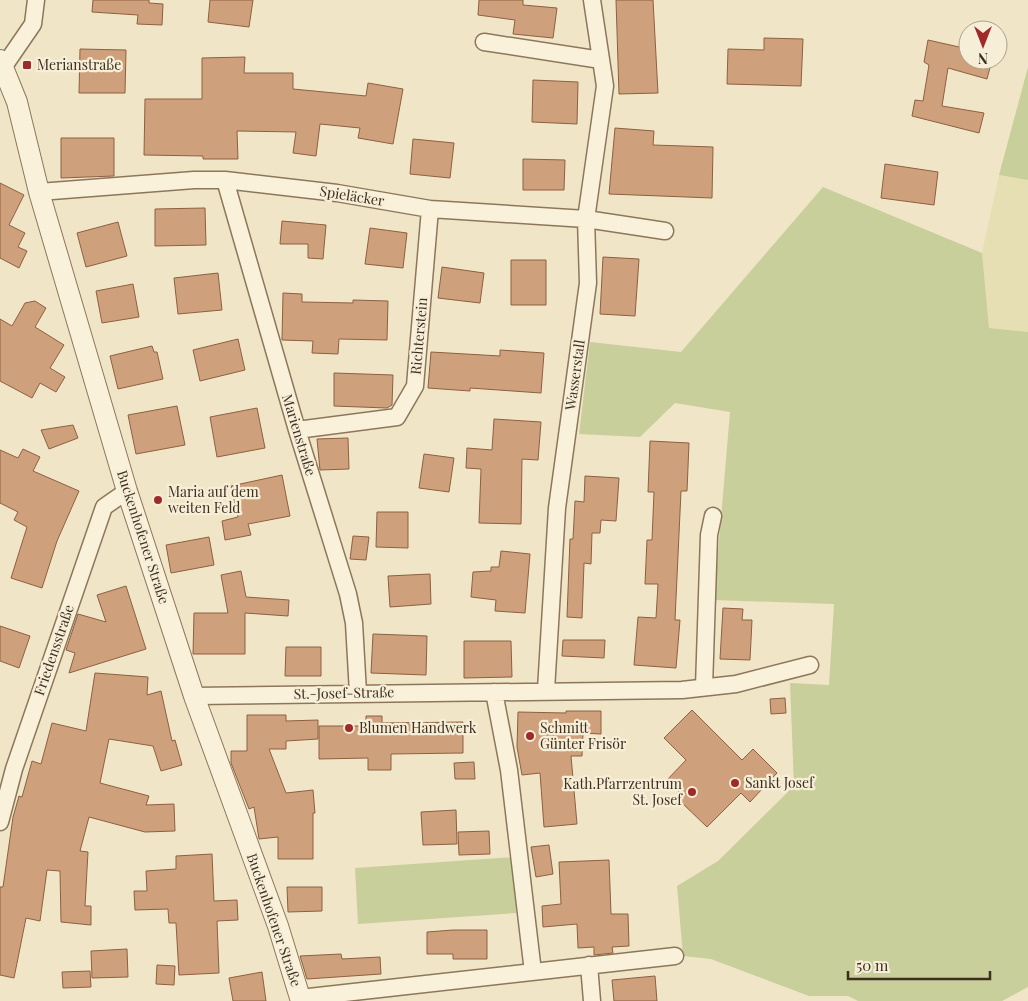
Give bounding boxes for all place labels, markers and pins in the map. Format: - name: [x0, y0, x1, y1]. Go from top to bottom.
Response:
- place label: Merianstraße: [37, 55, 121, 74]
- marker: Merianstraße: [21, 59, 33, 71]
- place label: Maria auf dem weiten Feld: [168, 482, 259, 517]
- marker: Maria auf dem weiten Feld: [152, 494, 164, 506]
- place label: Blumen Handwerk: [359, 718, 477, 737]
- place label: Schmitt Günter Frisör: [540, 718, 627, 753]
- marker: Blumen Handwerk: [343, 722, 355, 734]
- marker: Schmitt Günter Frisör: [524, 730, 536, 742]
- place label: Sankt Josef: [745, 773, 815, 792]
- place label: Kath.Pfarrzentrum St. Josef: [563, 774, 683, 809]
- marker: Sankt Josef: [729, 777, 741, 789]
- marker: Kath.Pfarrzentrum St. Josef: [686, 786, 698, 798]

